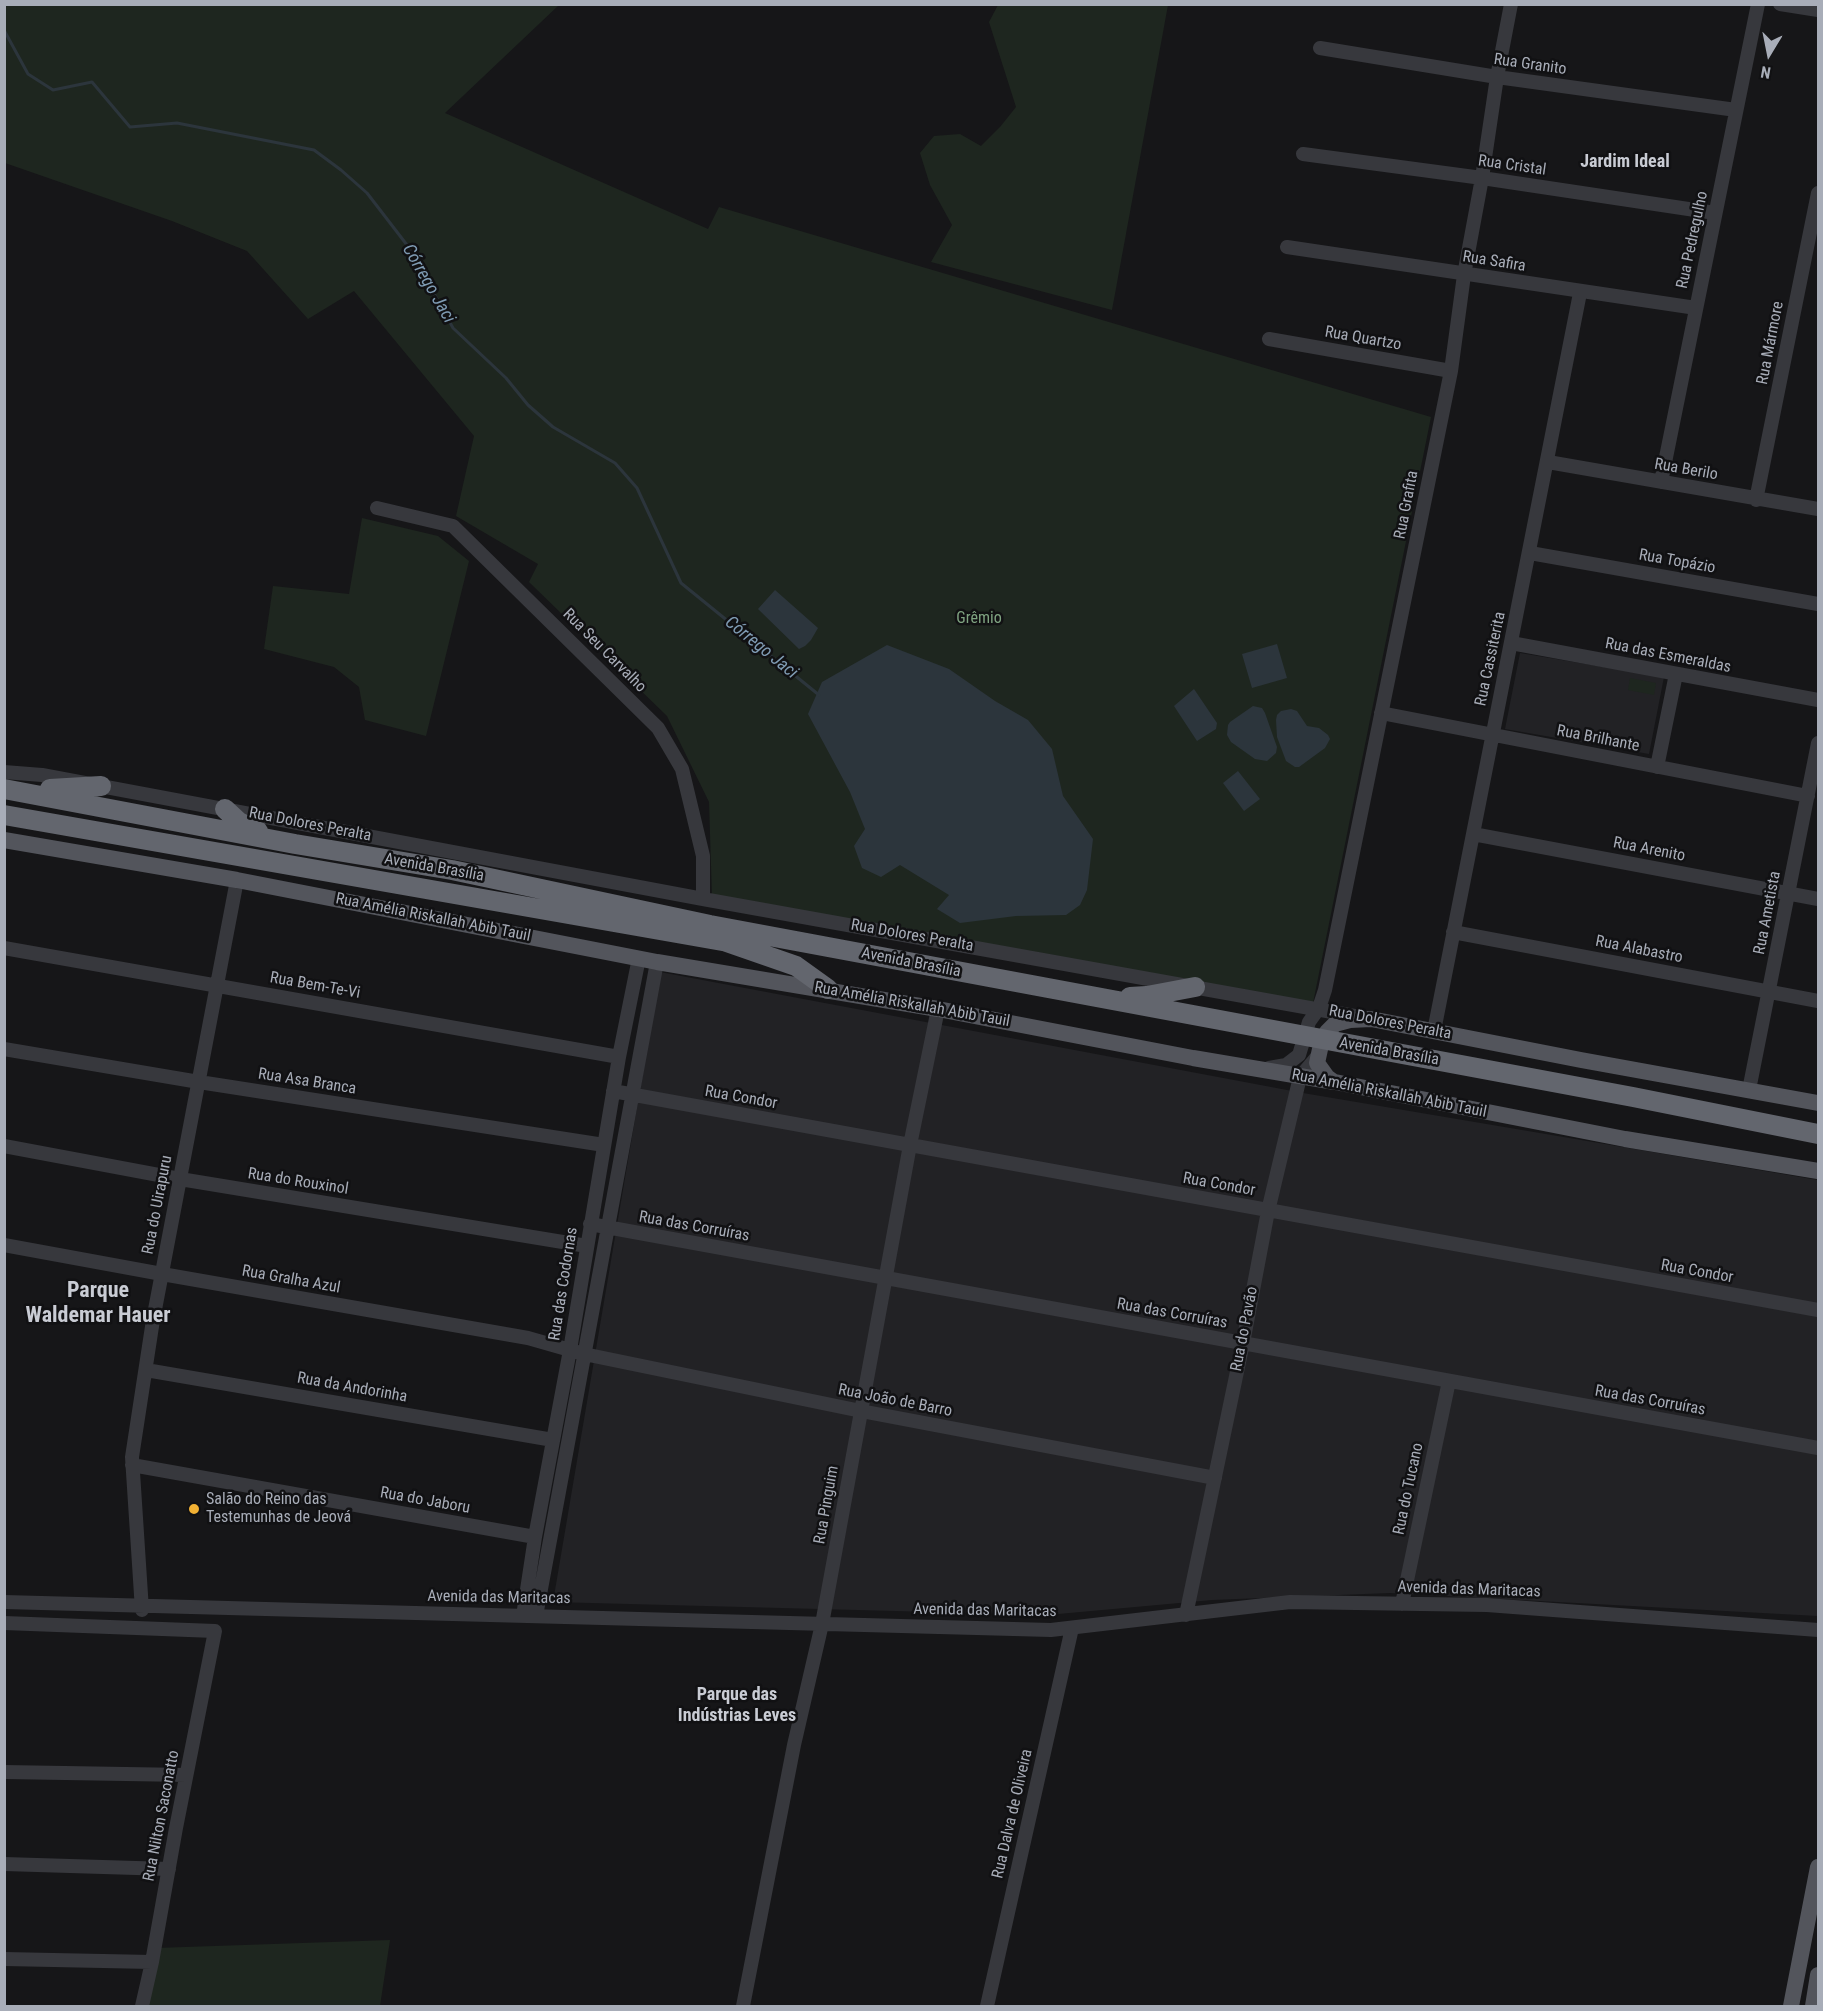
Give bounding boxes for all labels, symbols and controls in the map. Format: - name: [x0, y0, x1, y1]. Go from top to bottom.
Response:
- north arrow: [1739, 24, 1799, 84]
- street label: Rua Granito: [1492, 50, 1568, 80]
- text: N: [1759, 62, 1772, 82]
- district label: Jardim Ideal: [1580, 151, 1670, 173]
- street label: Rua Cristal: [1477, 152, 1547, 180]
- street label: Rua Pedregulho: [1673, 190, 1713, 290]
- water label: Córrego Jaci: [397, 241, 459, 327]
- street label: Rua Safira: [1461, 248, 1527, 276]
- street label: Rua Mármore: [1754, 300, 1788, 386]
- street label: Rua Quartzo: [1323, 323, 1403, 355]
- street label: Rua Berilo: [1653, 455, 1719, 485]
- street label: Rua Grafita: [1391, 469, 1423, 541]
- street label: Rua Topázio: [1637, 546, 1717, 578]
- street label: Rua Seu Carvalho: [558, 605, 650, 697]
- park label: Grêmio: [956, 609, 1002, 629]
- street label: Rua Cassiterita: [1472, 610, 1510, 708]
- water label: Córrego Jaci: [720, 612, 802, 684]
- street label: Rua das Esmeraldas: [1603, 634, 1733, 678]
- street label: Rua Brilhante: [1555, 722, 1641, 756]
- street label: Rua Dolores Peralta: [247, 804, 373, 846]
- street label: Rua Arenito: [1611, 834, 1687, 866]
- street label: Avenida Brasília: [383, 850, 485, 886]
- street label: Rua Ametista: [1751, 870, 1785, 956]
- street label: Rua Amélia Riskallah Abib Tauil: [334, 890, 532, 946]
- street label: Rua Dolores Peralta: [849, 916, 975, 956]
- street label: Rua Alabastro: [1594, 932, 1684, 968]
- street label: Avenida Brasília: [860, 944, 962, 982]
- street label: Rua Bem-Te-Vi: [268, 969, 362, 1003]
- street label: Rua Amélia Riskallah Abib Tauil: [813, 978, 1011, 1032]
- street label: Rua Dolores Peralta: [1327, 1002, 1453, 1044]
- street label: Avenida Brasília: [1338, 1034, 1440, 1070]
- street label: Rua Asa Branca: [257, 1065, 357, 1099]
- street label: Rua Amélia Riskallah Abib Tauil: [1290, 1066, 1488, 1122]
- street label: Rua Condor: [703, 1082, 779, 1114]
- street label: Rua do Uirapuru: [139, 1154, 177, 1256]
- street label: Rua do Rouxinol: [246, 1165, 350, 1199]
- street label: Rua Condor: [1181, 1169, 1257, 1201]
- street label: Rua das Corruíras: [637, 1208, 751, 1246]
- street label: Rua das Codornas: [546, 1226, 582, 1342]
- street label: Rua Condor: [1659, 1256, 1735, 1288]
- street label: Rua Gralha Azul: [240, 1262, 342, 1298]
- district label: Parque Waldemar Hauer: [25, 1278, 171, 1330]
- street label: Rua do Pavão: [1227, 1285, 1263, 1373]
- street label: Rua das Corruíras: [1115, 1295, 1229, 1333]
- street label: Rua da Andorinha: [295, 1369, 409, 1407]
- street label: Rua João de Barro: [836, 1381, 954, 1421]
- street label: Rua das Corruíras: [1593, 1382, 1707, 1420]
- street label: Rua do Tucano: [1390, 1441, 1428, 1537]
- street label: Rua Pinguim: [811, 1464, 843, 1546]
- street label: Rua do Jaboru: [378, 1484, 472, 1518]
- place label: Salão do Reino das Testemunhas de Jeová: [206, 1490, 351, 1528]
- marker: Salão do Reino das Testemunhas de Jeová: [187, 1502, 201, 1516]
- street label: Avenida das Maritacas: [1397, 1578, 1541, 1602]
- street label: Avenida das Maritacas: [427, 1587, 571, 1609]
- street label: Avenida das Maritacas: [913, 1600, 1057, 1622]
- district label: Parque das Indústrias Leves: [678, 1684, 796, 1726]
- street label: Rua Dalva de Oliveira: [989, 1747, 1037, 1881]
- street label: Rua Nilton Saconatto: [140, 1749, 184, 1883]

